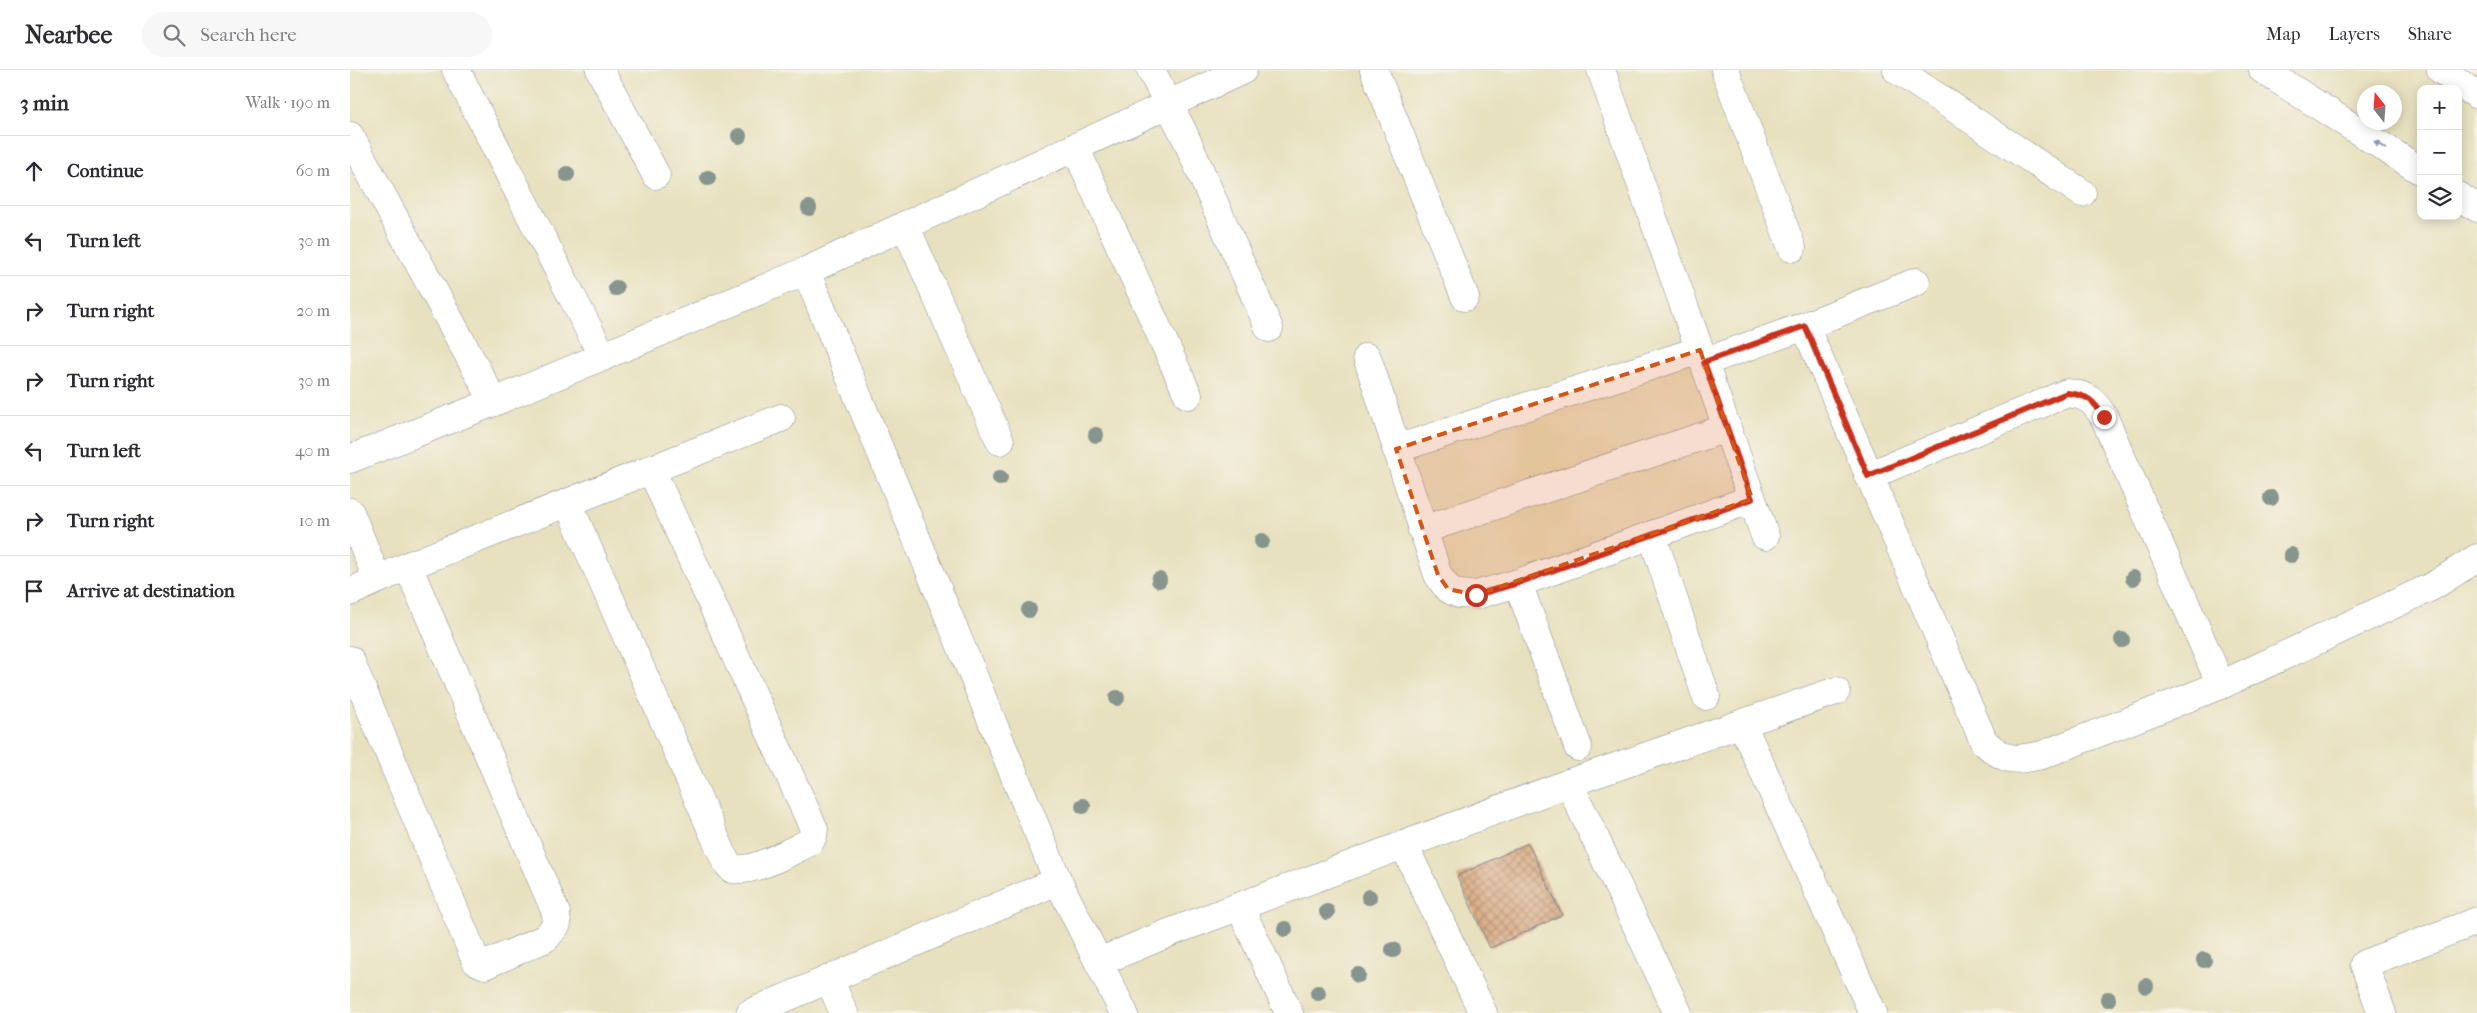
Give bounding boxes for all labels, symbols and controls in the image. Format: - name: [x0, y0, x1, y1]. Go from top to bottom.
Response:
- search box: [142, 12, 492, 57]
- text: Nearbee: [25, 21, 112, 49]
- icon: search: [160, 21, 188, 49]
- text: Search here: [200, 24, 297, 46]
- text: Map: [2266, 24, 2300, 45]
- text: Layers: [2328, 24, 2380, 45]
- text: Share: [2408, 24, 2452, 45]
- north arrow: [2357, 85, 2402, 130]
- map controls: [2417, 85, 2462, 220]
- button: +: [2417, 85, 2462, 130]
- text: 3 min: [20, 91, 69, 115]
- text: Walk · 190 m: [246, 93, 330, 112]
- button: −: [2417, 130, 2462, 175]
- one-way arrow: [2373, 140, 2386, 150]
- icon: ahead: [20, 157, 48, 185]
- text: Continue: [67, 160, 143, 182]
- text: 60 m: [296, 161, 330, 180]
- button: layers: [2417, 175, 2462, 220]
- icon: left: [20, 227, 48, 255]
- text: Turn left: [67, 230, 141, 252]
- text: 30 m: [298, 231, 330, 250]
- icon: right: [20, 297, 48, 325]
- text: Turn right: [67, 300, 154, 322]
- text: 20 m: [296, 301, 330, 320]
- icon: right: [20, 367, 48, 395]
- text: Turn right: [67, 370, 154, 392]
- text: 30 m: [298, 371, 330, 390]
- route end: [2093, 406, 2116, 429]
- icon: left: [20, 437, 48, 465]
- text: Turn left: [67, 440, 141, 462]
- text: 40 m: [295, 441, 330, 460]
- icon: right: [20, 507, 48, 535]
- text: Turn right: [67, 510, 154, 532]
- text: 10 m: [299, 511, 330, 530]
- icon: arrive: [20, 577, 48, 605]
- text: Arrive at destination: [67, 580, 235, 602]
- route start: [1465, 584, 1488, 607]

